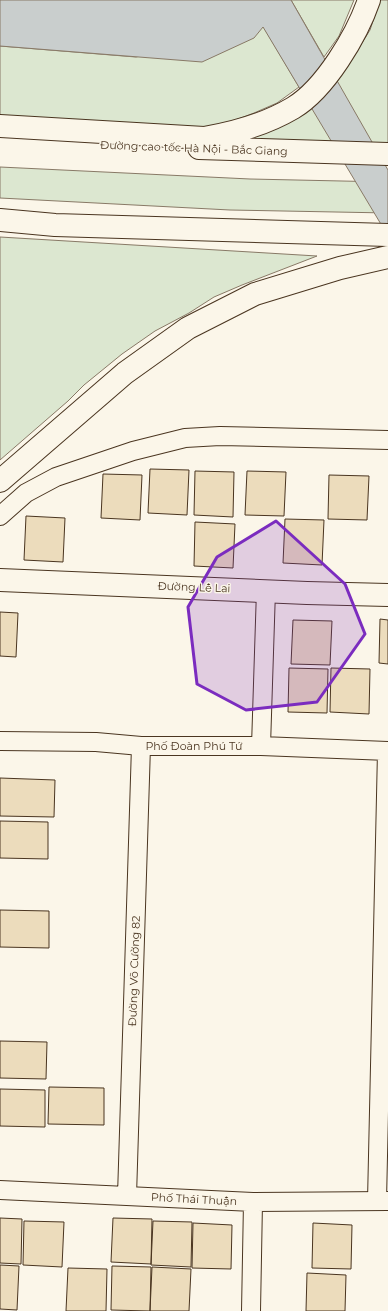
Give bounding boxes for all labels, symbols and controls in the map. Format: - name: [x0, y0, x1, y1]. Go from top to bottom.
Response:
- street label: Đường cao tốc Hà Nội - Bắc Giang: [100, 138, 288, 158]
- street label: Đường Lê Lai: [157, 579, 231, 595]
- street label: Phố Đoàn Phú Tứ: [145, 739, 243, 753]
- street label: Đường Võ Cường 82: [125, 915, 143, 1027]
- street label: Phố Thái Thuận: [151, 1190, 237, 1208]

